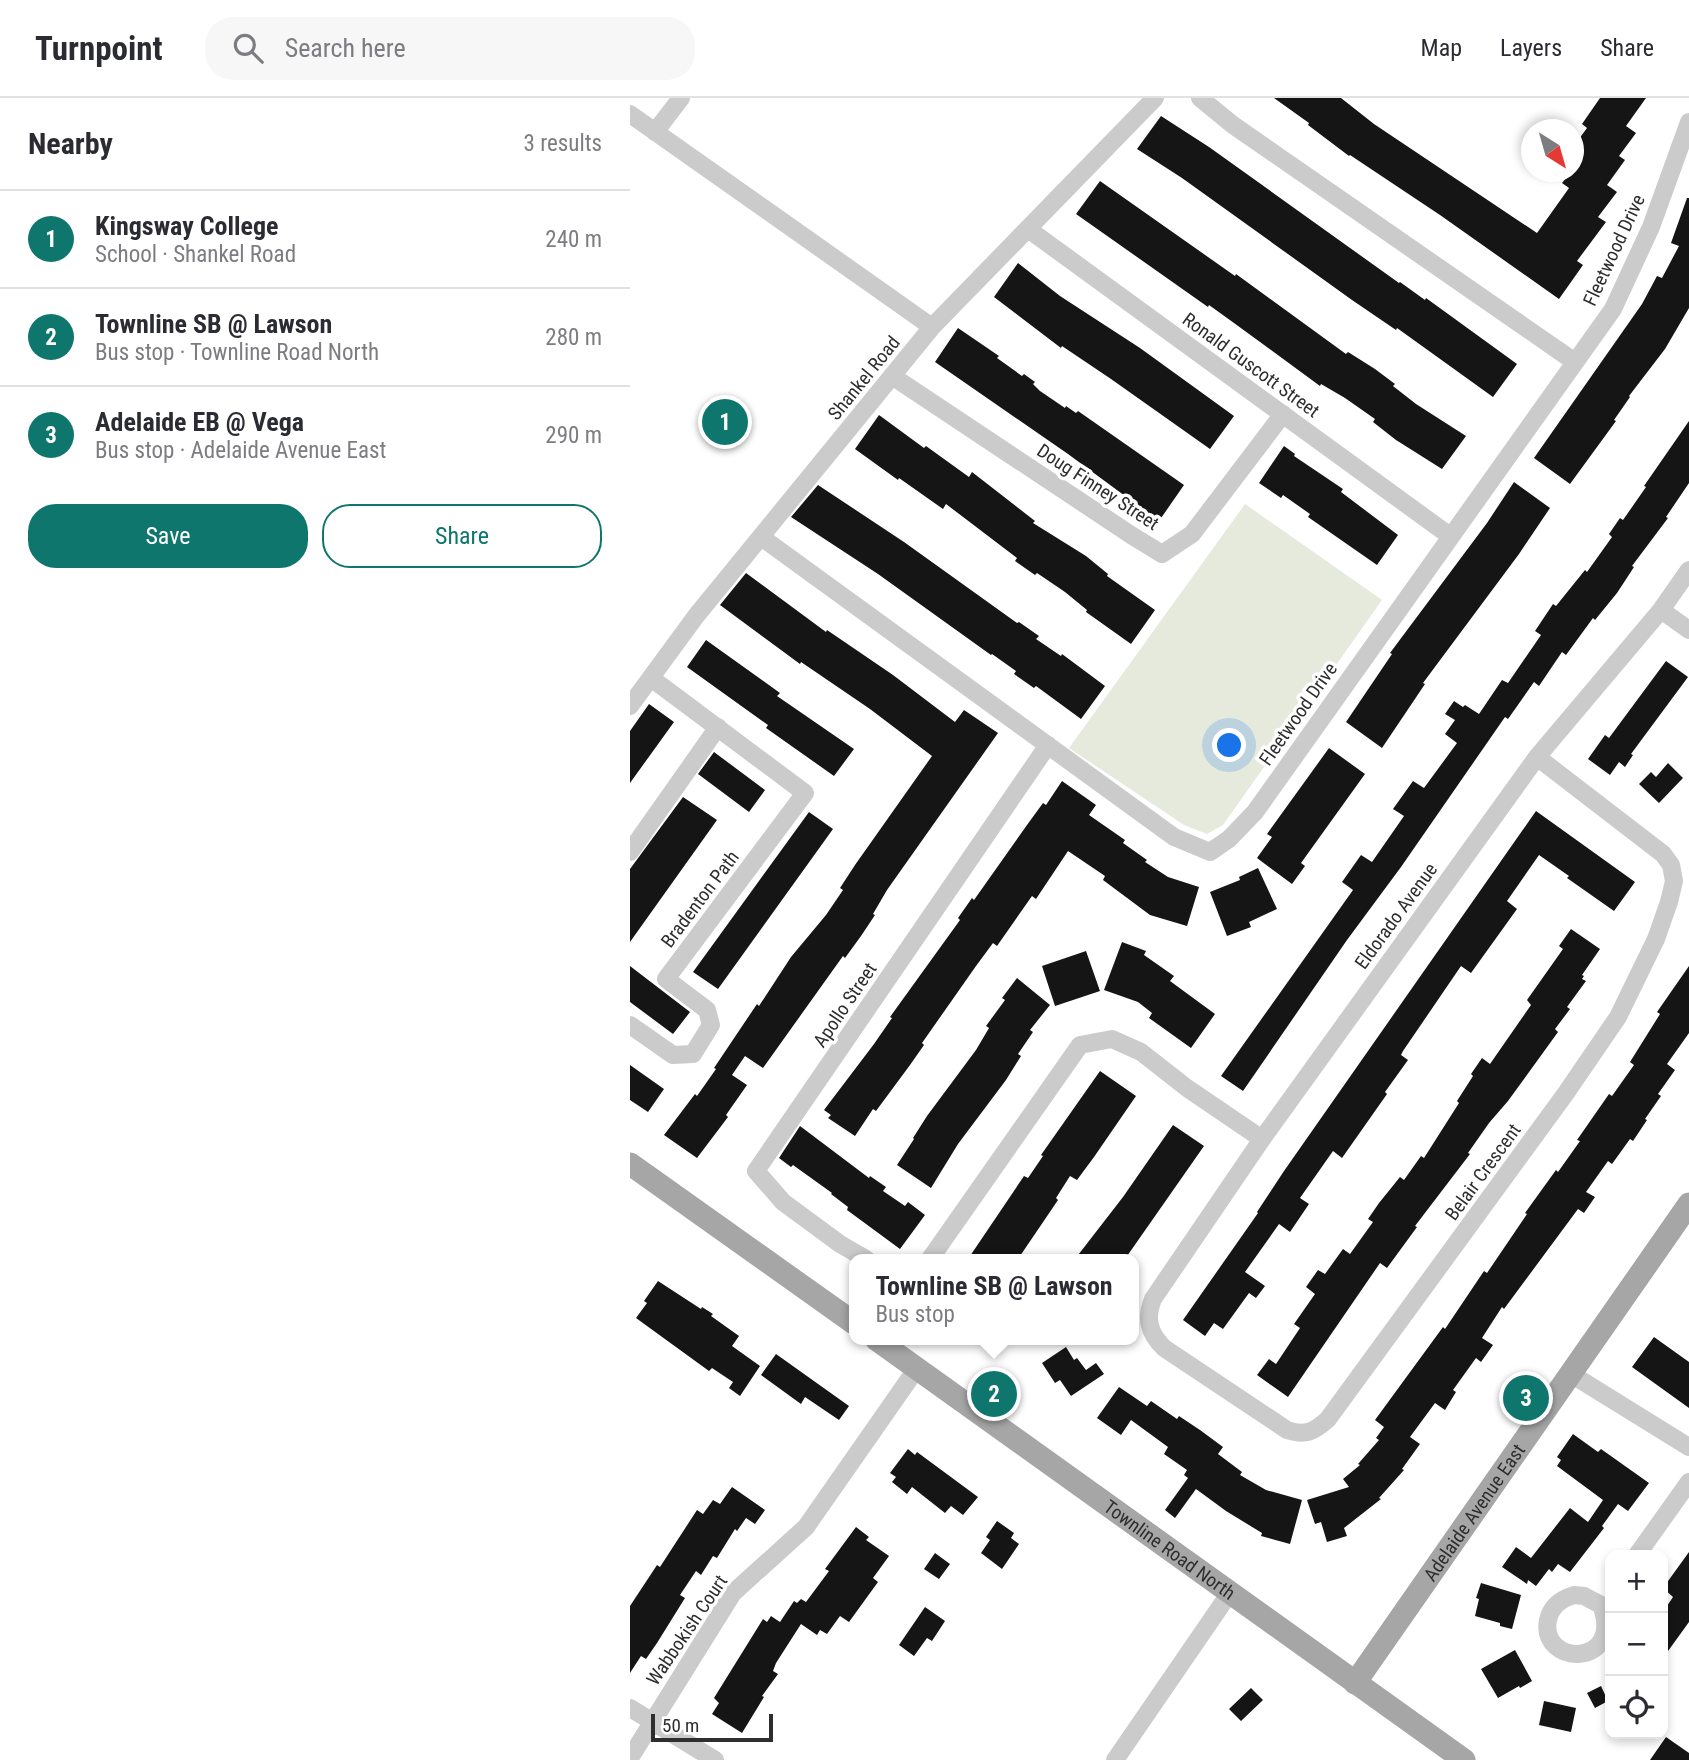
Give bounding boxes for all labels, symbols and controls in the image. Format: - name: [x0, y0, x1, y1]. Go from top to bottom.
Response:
- search box: [205, 17, 695, 80]
- text: Turnpoint: [35, 29, 163, 68]
- icon: search: [229, 29, 267, 67]
- text: Search here: [285, 33, 406, 63]
- text: Map: [1421, 34, 1462, 62]
- text: Layers: [1500, 34, 1562, 62]
- text: Share: [1600, 34, 1654, 62]
- north arrow: [1521, 119, 1584, 182]
- text: Nearby: [28, 126, 113, 161]
- text: 3 results: [524, 130, 602, 157]
- street label: Fleetwood Drive: [1578, 191, 1650, 309]
- text: Kingsway College: [95, 211, 279, 241]
- text: 1: [45, 226, 57, 253]
- text: 240 m: [545, 226, 602, 253]
- text: School · Shankel Road: [95, 241, 296, 268]
- street label: Ronald Guscott Street: [1178, 308, 1324, 422]
- text: Townline SB @ Lawson: [95, 309, 332, 339]
- text: 2: [45, 324, 57, 351]
- text: 280 m: [545, 324, 602, 351]
- street label: Shankel Road: [823, 331, 905, 425]
- text: Bus stop · Townline Road North: [95, 339, 379, 366]
- pin: 1: [702, 396, 748, 448]
- text: Adelaide EB @ Vega: [95, 407, 304, 437]
- text: 3: [45, 422, 57, 449]
- text: 290 m: [545, 422, 602, 449]
- text: Bus stop · Adelaide Avenue East: [95, 437, 386, 464]
- street label: Doug Finney Street: [1033, 439, 1163, 535]
- button: Save: [28, 504, 308, 568]
- button: Share: [322, 504, 602, 568]
- street label: Fleetwood Drive: [1254, 658, 1342, 770]
- your location: [1212, 728, 1246, 762]
- street label: Bradenton Path: [656, 846, 744, 952]
- street label: Eldorado Avenue: [1350, 858, 1442, 973]
- street label: Apollo Street: [808, 958, 882, 1052]
- street label: Belair Crescent: [1440, 1119, 1526, 1225]
- popup: [849, 1254, 1139, 1345]
- text: Townline SB @ Lawson: [875, 1271, 1113, 1301]
- text: Bus stop: [875, 1301, 955, 1328]
- pin: 2: [971, 1368, 1017, 1420]
- pin: 3: [1503, 1372, 1549, 1424]
- street label: Adelaide Avenue East: [1418, 1439, 1530, 1585]
- street label: Townline Road North: [1100, 1495, 1240, 1604]
- map controls: [1605, 1550, 1668, 1739]
- button: +: [1605, 1550, 1668, 1613]
- street label: Wabbokish Court: [642, 1570, 732, 1690]
- button: −: [1605, 1613, 1668, 1676]
- button: locate: [1605, 1676, 1668, 1739]
- scale bar: [651, 1711, 774, 1743]
- text: 50 m: [662, 1714, 699, 1737]

